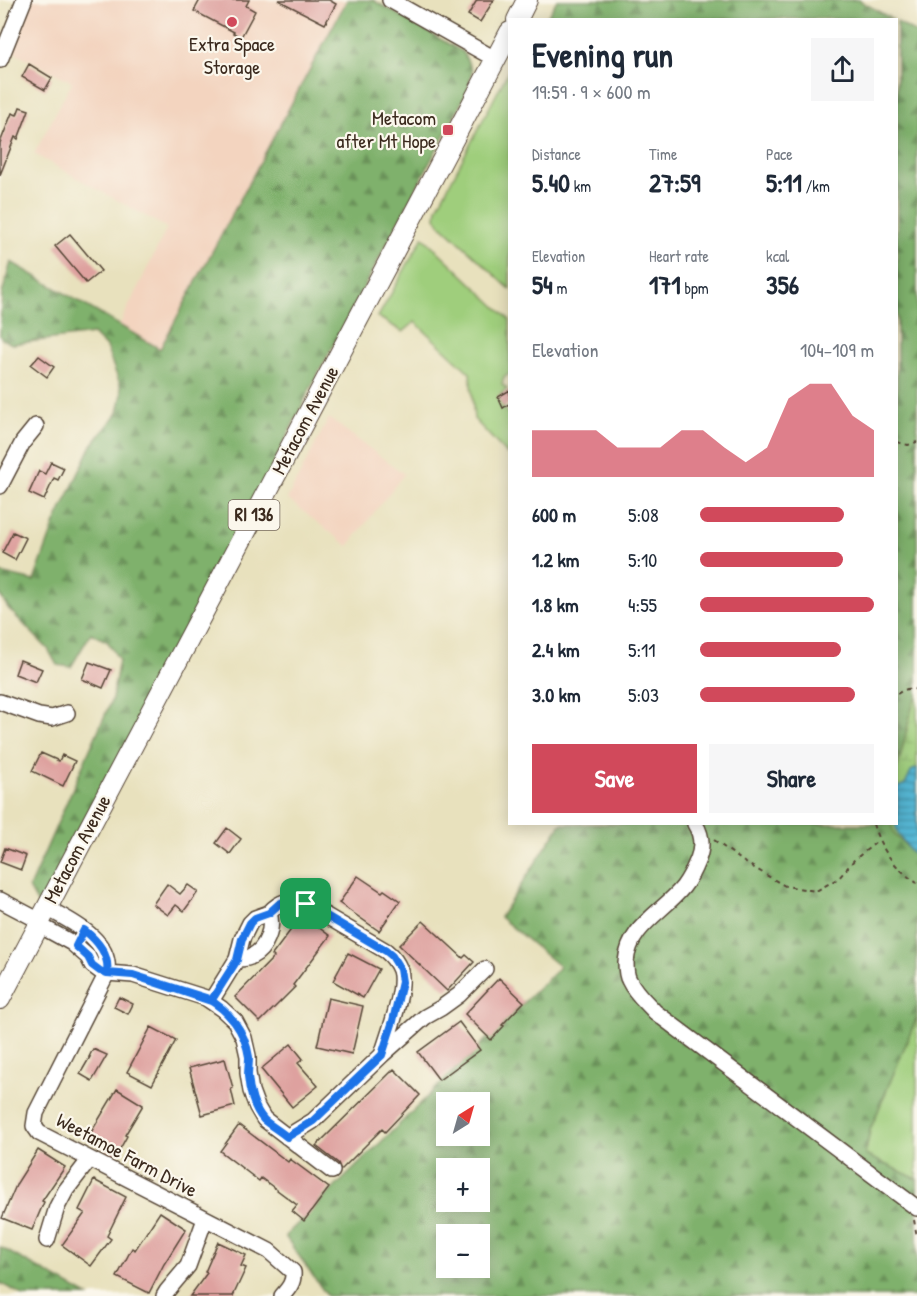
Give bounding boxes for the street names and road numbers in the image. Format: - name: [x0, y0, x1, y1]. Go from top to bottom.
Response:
- street label: Metacom Avenue: [265, 361, 345, 479]
- road number: RI 136: [228, 500, 280, 530]
- street label: Metacom Avenue: [37, 790, 117, 908]
- street label: Weetamoe Farm Drive: [52, 1106, 203, 1203]

